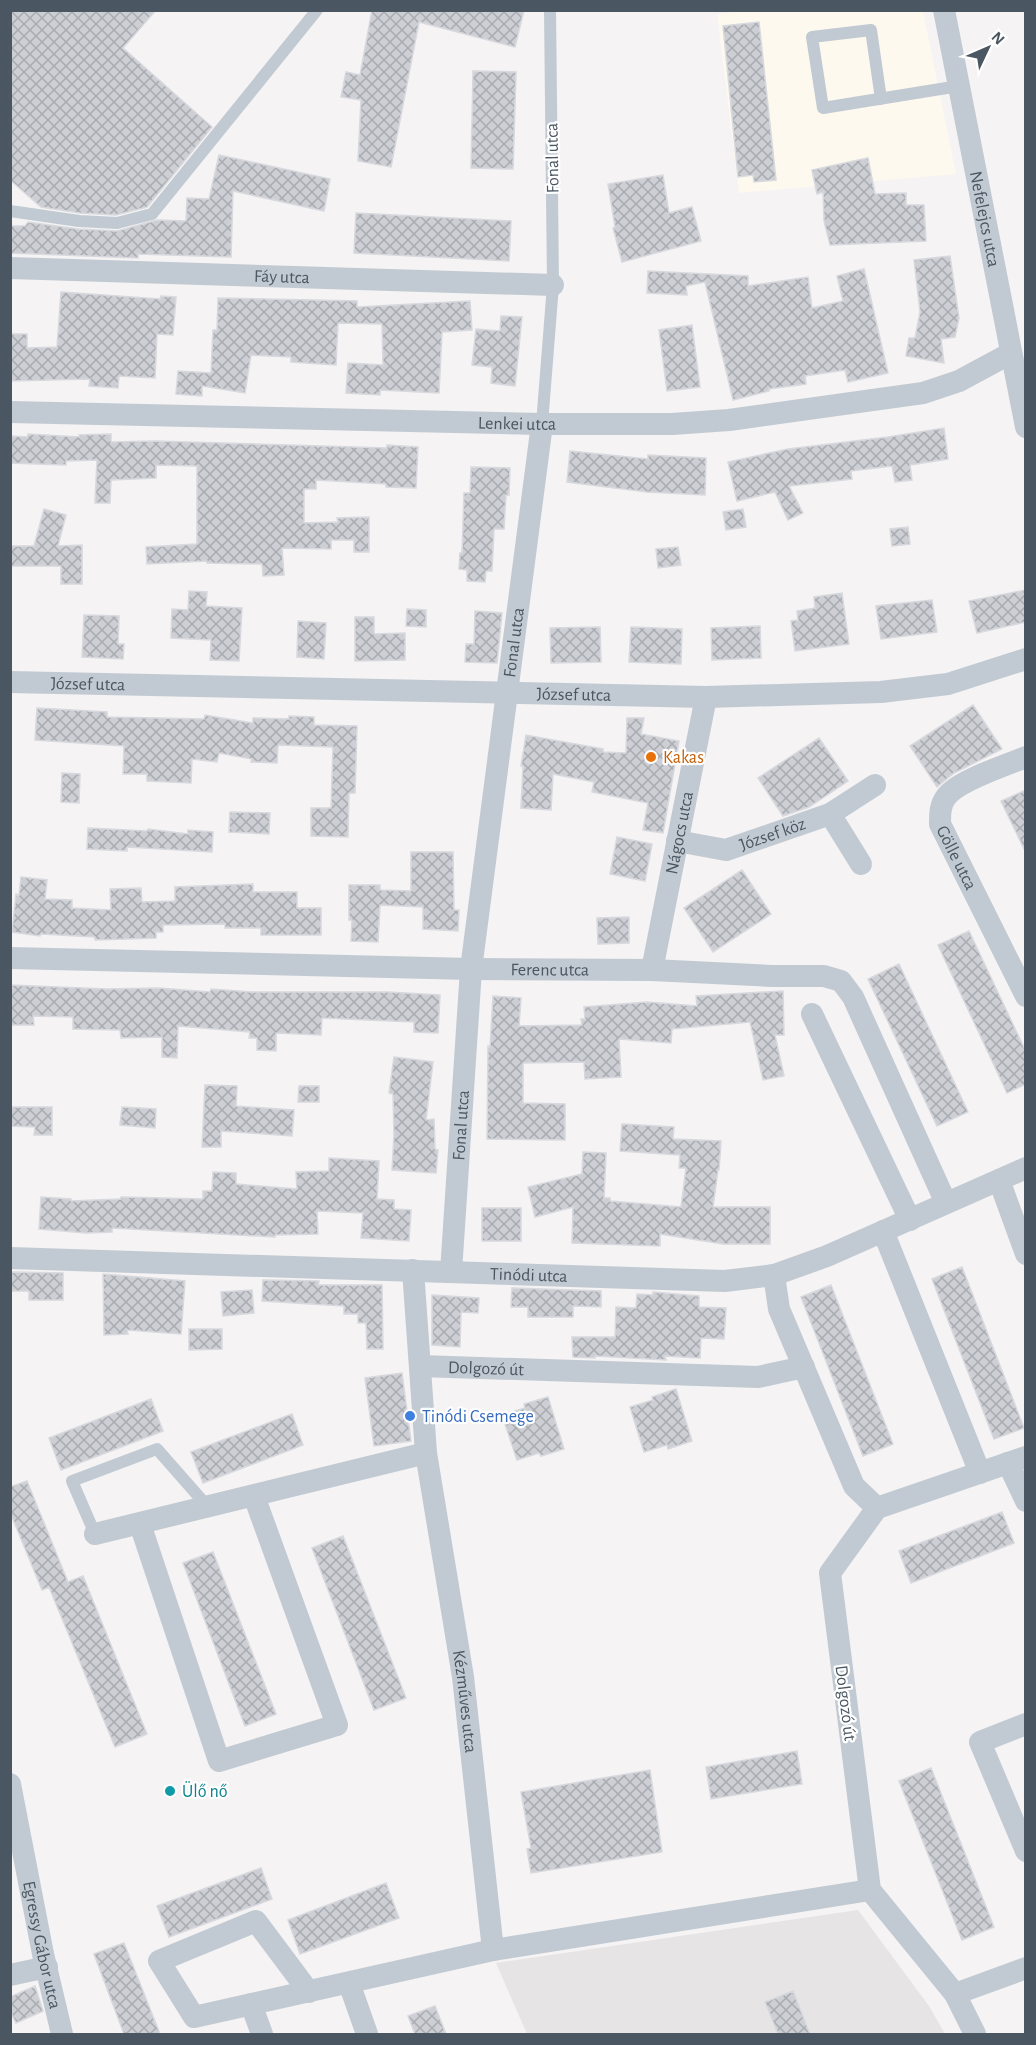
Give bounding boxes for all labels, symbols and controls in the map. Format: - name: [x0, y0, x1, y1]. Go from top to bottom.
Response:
- north arrow: [958, 18, 1018, 78]
- text: N: [988, 29, 1008, 48]
- street label: Fonal utca: [543, 123, 563, 193]
- street label: Nefelejcs utca: [966, 170, 1002, 269]
- street label: Fáy utca: [254, 268, 310, 287]
- street label: Lenkei utca: [478, 415, 556, 434]
- street label: Fonal utca: [501, 606, 528, 679]
- street label: József utca: [51, 675, 125, 694]
- street label: József utca: [536, 685, 611, 705]
- place label: Kakas: [663, 749, 704, 767]
- marker: Kakas: [644, 750, 658, 764]
- street label: Nágocs utca: [663, 790, 697, 876]
- street label: József köz: [737, 815, 808, 855]
- street label: Gölle utca: [932, 823, 979, 893]
- street label: Ferenc utca: [511, 961, 589, 980]
- street label: Fonal utca: [450, 1090, 473, 1161]
- street label: Tinódi utca: [490, 1265, 568, 1286]
- street label: Dolgozó út: [448, 1359, 525, 1379]
- place label: Tinódi Csemege: [422, 1408, 534, 1426]
- marker: Tinódi Csemege: [403, 1409, 417, 1423]
- street label: Kézműves utca: [449, 1649, 479, 1754]
- street label: Dolgozó út: [831, 1664, 859, 1742]
- place label: Ülő nő: [182, 1781, 228, 1801]
- marker: Ülő nő: [163, 1784, 177, 1798]
- street label: Egressy Gábor utca: [19, 1880, 64, 2011]

